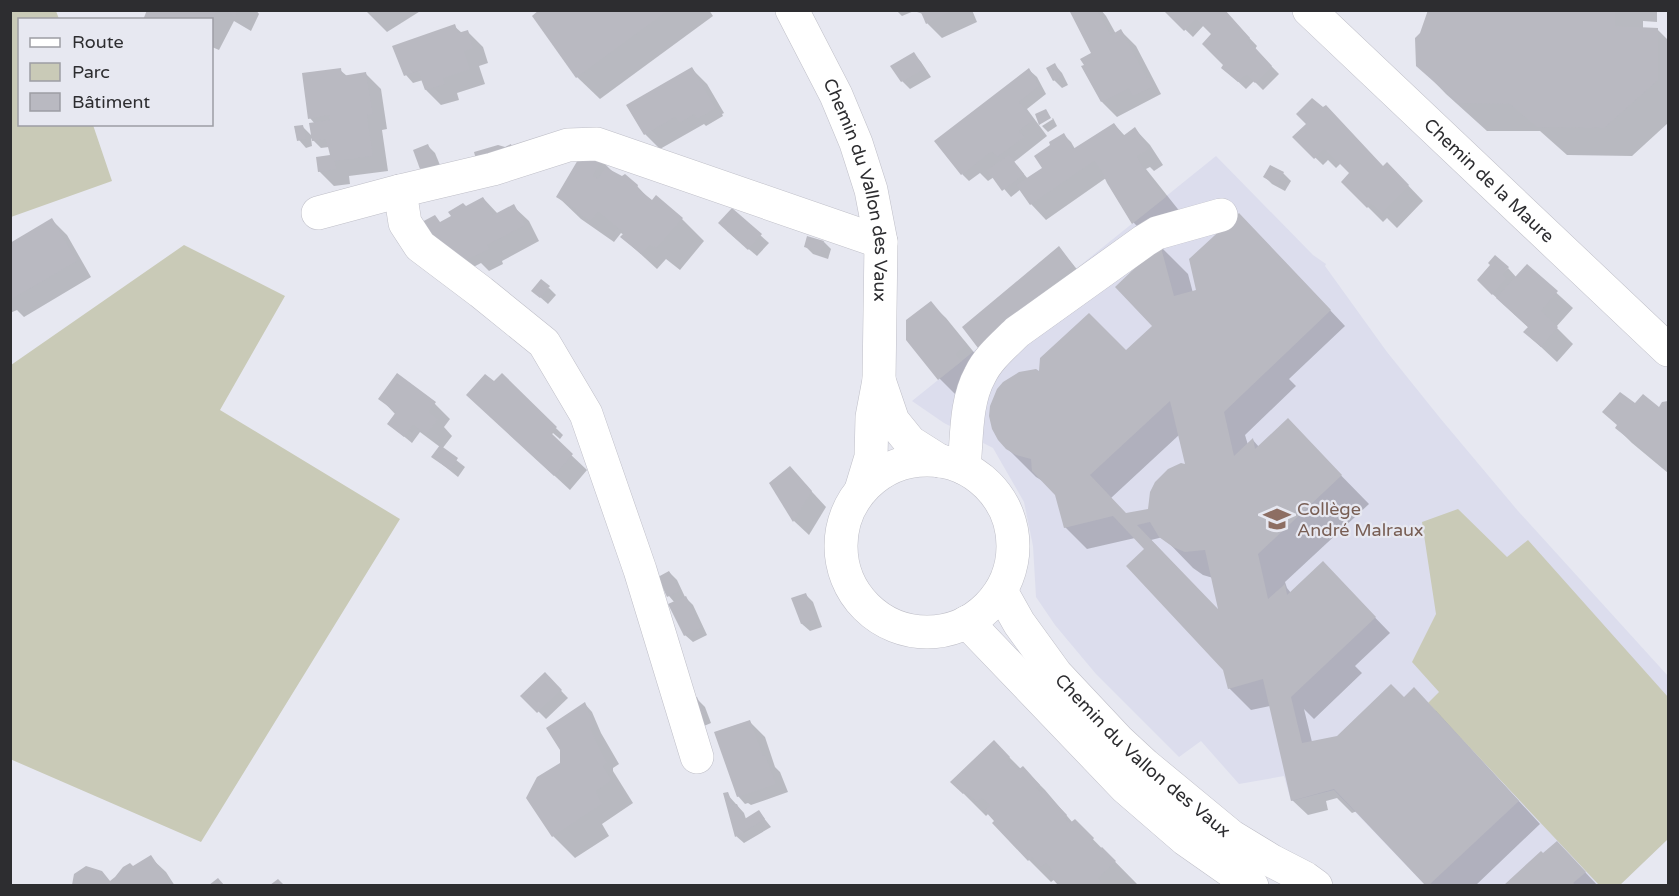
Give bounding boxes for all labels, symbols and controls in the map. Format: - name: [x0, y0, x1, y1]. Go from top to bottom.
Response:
- legend: [18, 18, 213, 126]
- text: Route: [72, 31, 124, 53]
- text: Parc: [72, 61, 110, 83]
- street label: Chemin du Vallon des Vaux: [818, 74, 893, 302]
- text: Bâtiment: [72, 91, 150, 113]
- street label: Chemin de la Maure: [1419, 114, 1559, 247]
- place label: Collège André Malraux: [1297, 498, 1424, 541]
- school or university icon: Collège André Malraux: [1262, 504, 1292, 534]
- street label: Chemin du Vallon des Vaux: [1050, 669, 1235, 842]

